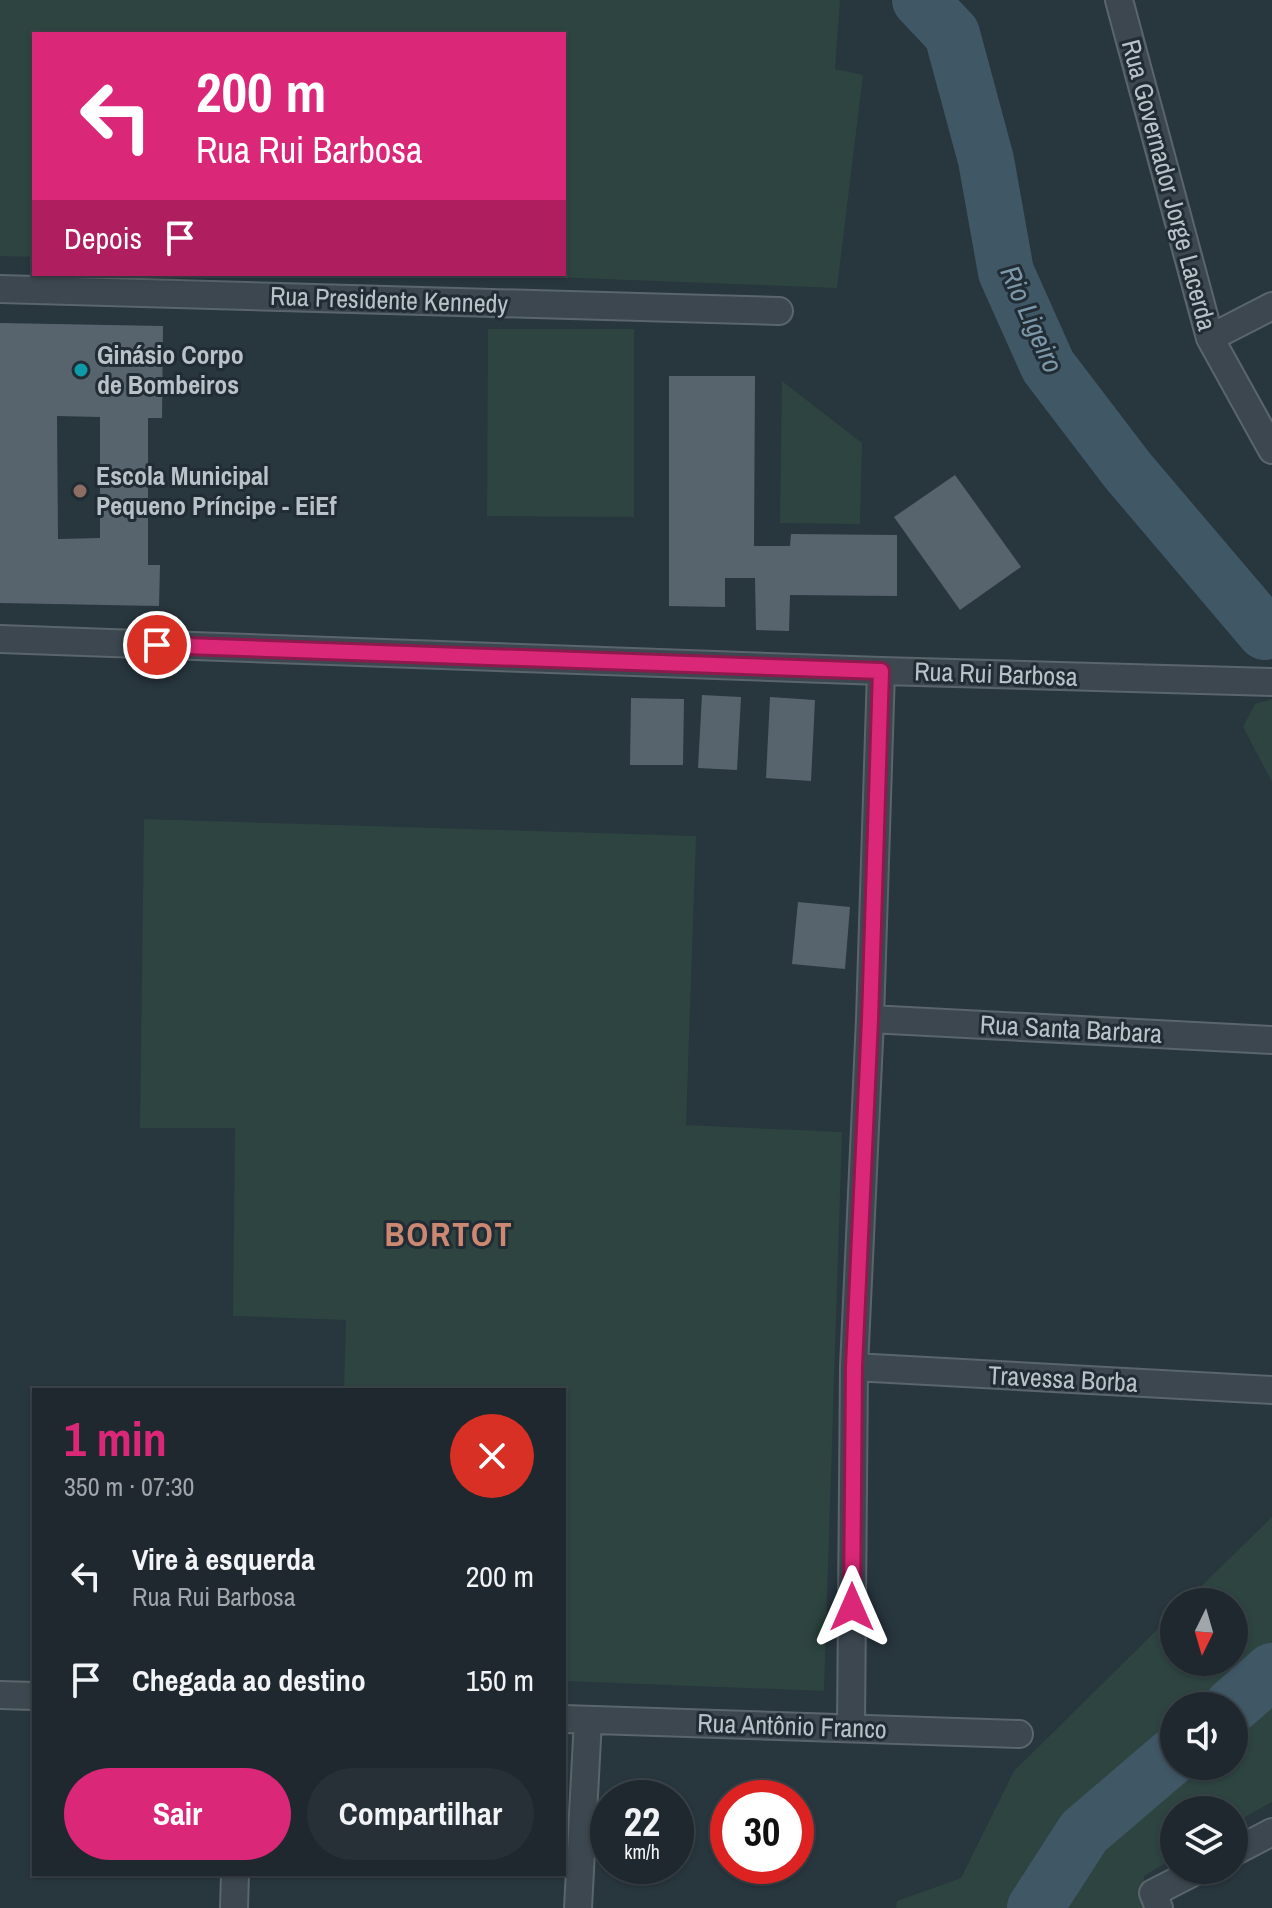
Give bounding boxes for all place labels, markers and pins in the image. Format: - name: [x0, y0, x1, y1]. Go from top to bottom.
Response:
- place label: Ginásio Corpo de Bombeiros: [97, 337, 244, 402]
- marker: Ginásio Corpo de Bombeiros: [72, 361, 90, 379]
- place label: Escola Municipal Pequeno Príncipe - EiEf: [96, 458, 337, 523]
- marker: Escola Municipal Pequeno Príncipe - EiEf: [71, 482, 89, 500]
- pin: [123, 611, 191, 679]

